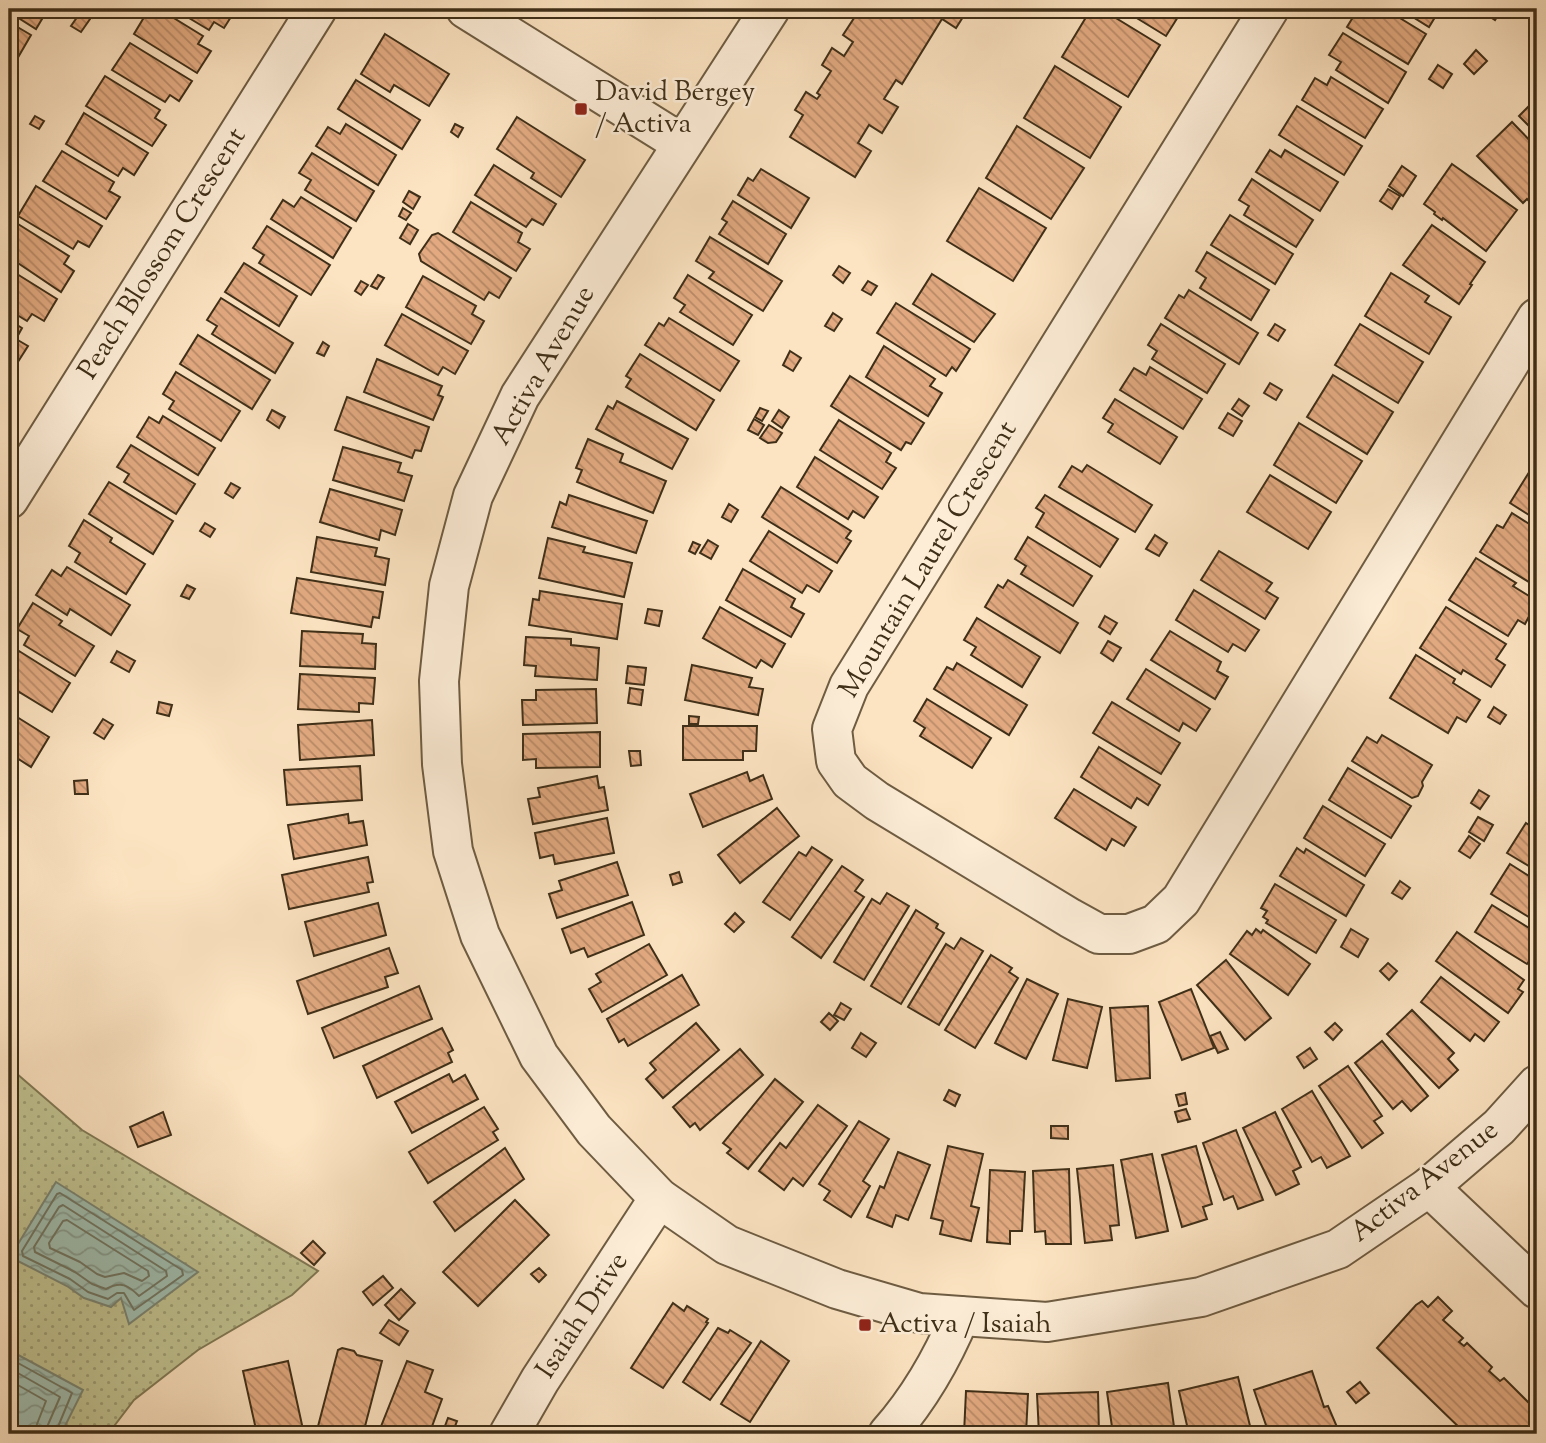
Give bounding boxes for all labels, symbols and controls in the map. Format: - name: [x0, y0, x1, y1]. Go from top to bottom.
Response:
- place label: David Bergey / Activa: [595, 73, 755, 145]
- marker: David Bergey / Activa: [573, 101, 589, 117]
- street label: Peach Blossom Crescent: [69, 120, 257, 388]
- street label: Activa Avenue: [482, 279, 606, 453]
- street label: Mountain Laurel Crescent: [830, 413, 1028, 706]
- street label: Activa Avenue: [1342, 1111, 1508, 1253]
- street label: Isaiah Drive: [527, 1245, 639, 1387]
- place label: Activa / Isaiah: [879, 1305, 1052, 1345]
- marker: Activa / Isaiah: [857, 1317, 873, 1333]

